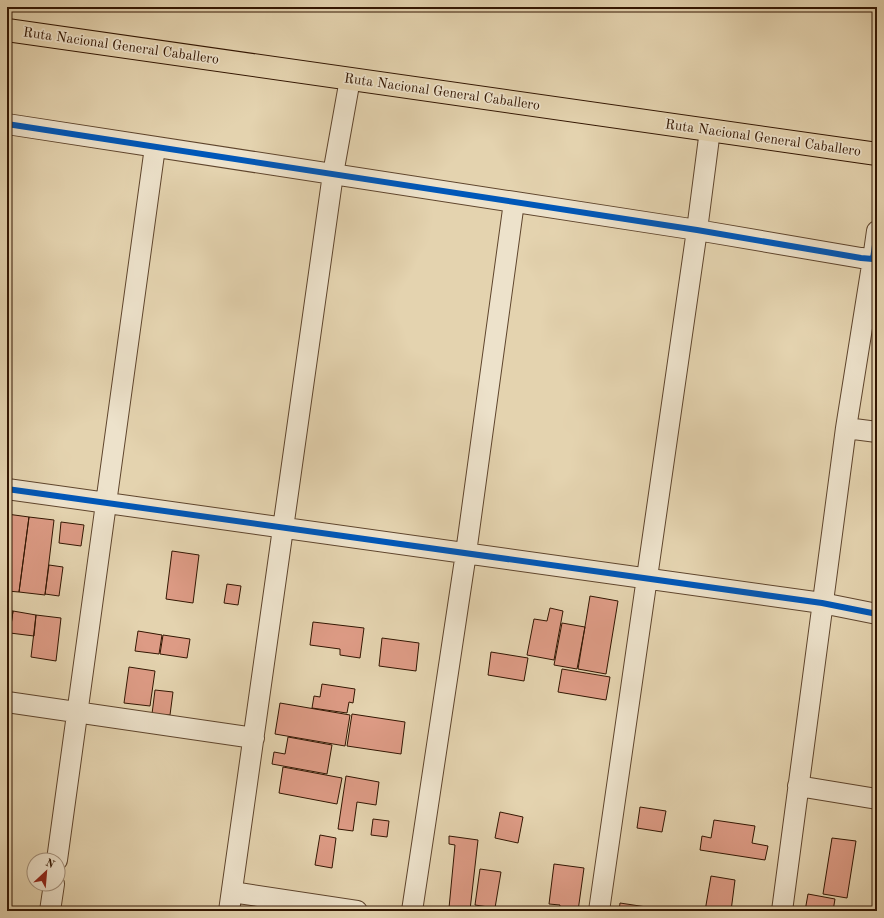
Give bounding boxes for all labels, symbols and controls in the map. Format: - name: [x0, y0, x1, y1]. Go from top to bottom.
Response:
- street label: Ruta Nacional General Caballero: [22, 25, 220, 67]
- street label: Ruta Nacional General Caballero: [343, 71, 541, 113]
- street label: Ruta Nacional General Caballero: [664, 117, 862, 159]
- north arrow: [26, 852, 66, 892]
- text: N: [44, 858, 56, 871]

